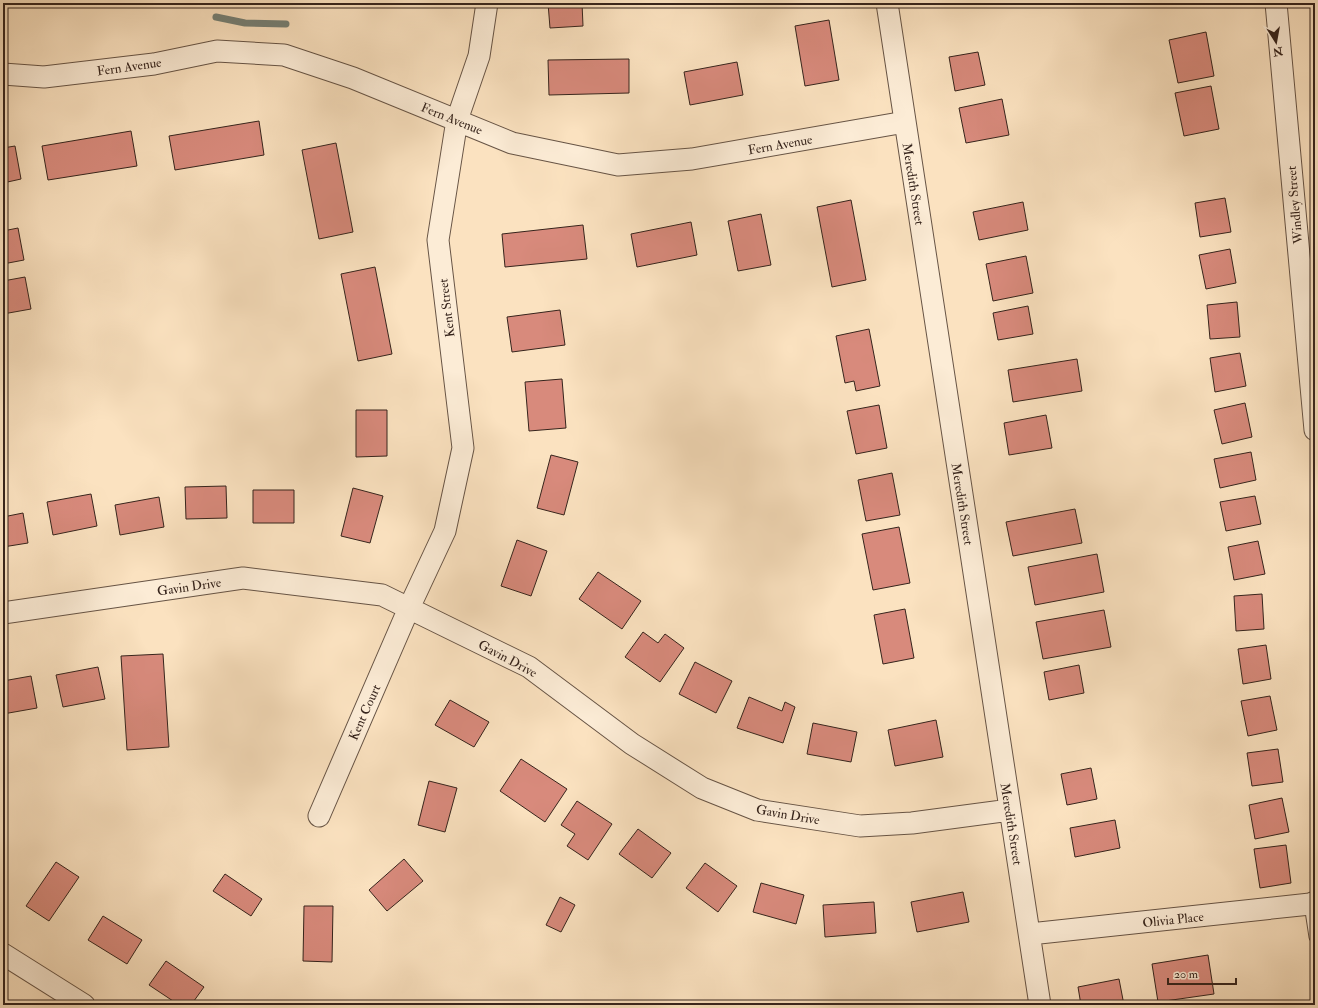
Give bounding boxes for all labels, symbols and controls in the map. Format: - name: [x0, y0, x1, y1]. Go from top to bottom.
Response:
- north arrow: [1256, 22, 1296, 62]
- text: N: [1271, 44, 1285, 59]
- street label: Fern Avenue: [96, 54, 163, 79]
- street label: Fern Avenue: [418, 99, 485, 139]
- street label: Fern Avenue: [747, 131, 814, 159]
- street label: Meredith Street: [899, 142, 927, 226]
- street label: Windley Street: [1284, 165, 1307, 246]
- street label: Kent Street: [435, 277, 459, 338]
- street label: Meredith Street: [948, 462, 976, 546]
- street label: Gavin Drive: [156, 575, 223, 599]
- street label: Gavin Drive: [475, 637, 540, 681]
- street label: Kent Court: [346, 682, 384, 743]
- street label: Meredith Street: [997, 782, 1025, 866]
- street label: Gavin Drive: [755, 802, 821, 829]
- street label: Olivia Place: [1142, 909, 1205, 931]
- scale bar: [1168, 960, 1236, 986]
- text: 20 m: [1174, 967, 1199, 982]

